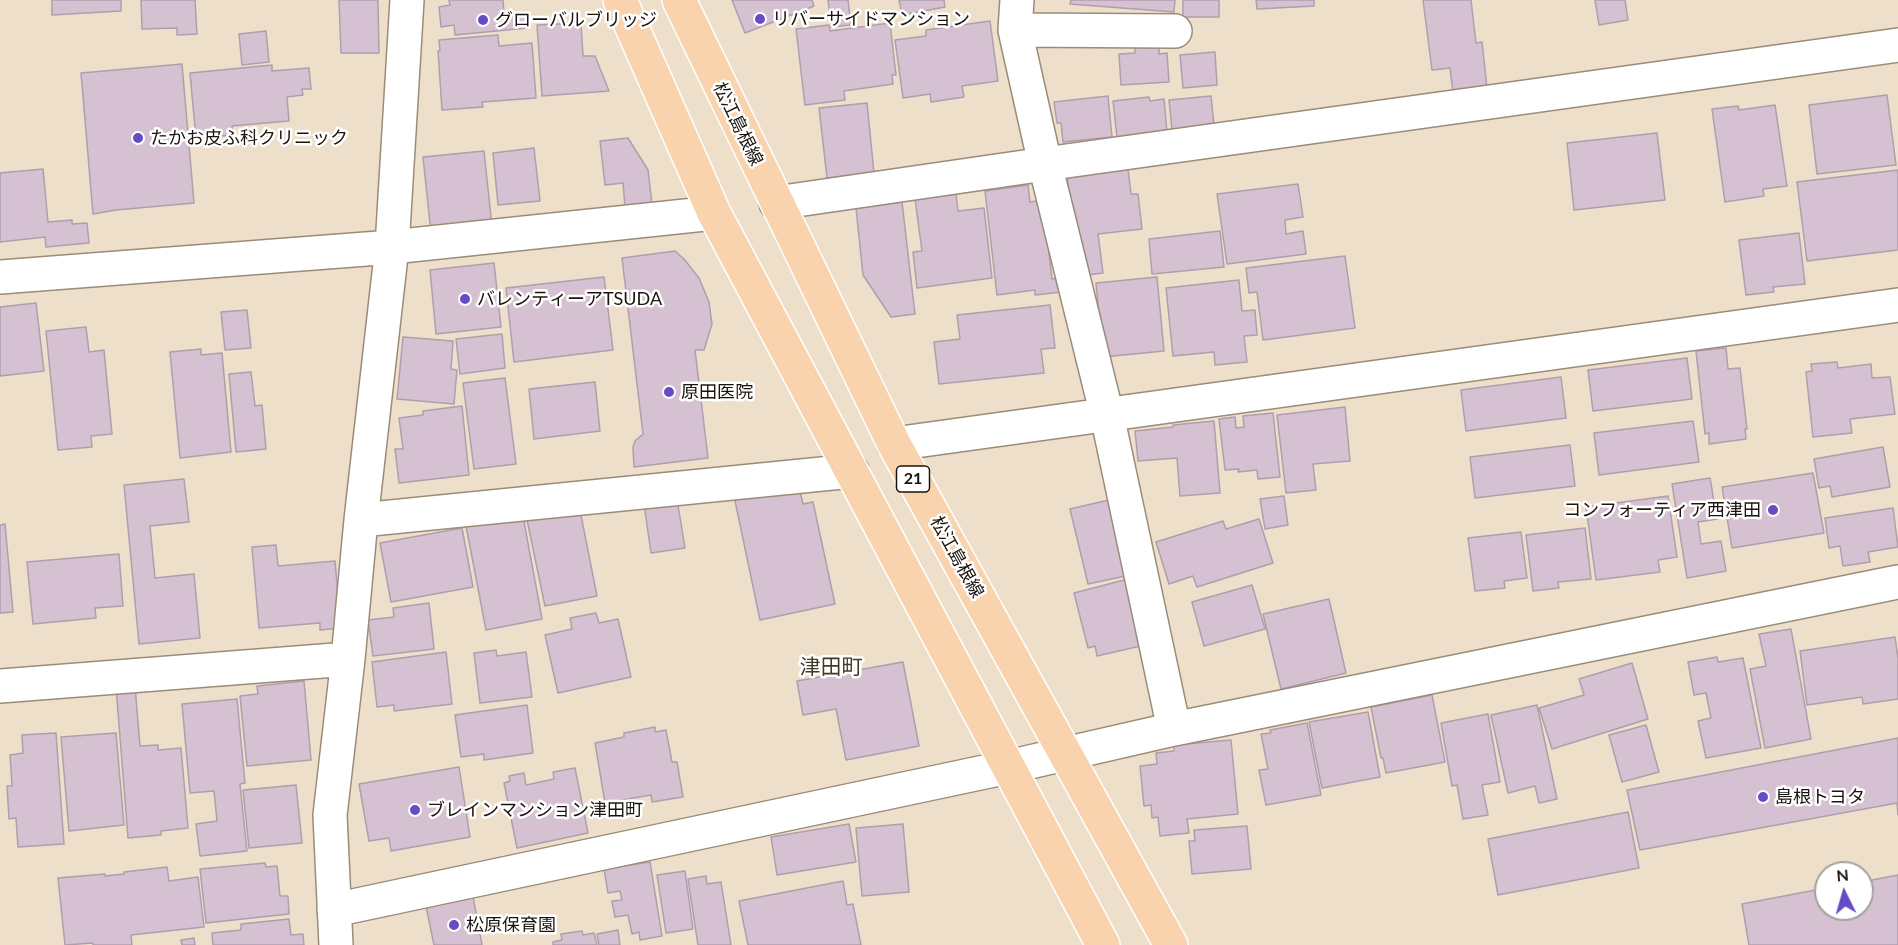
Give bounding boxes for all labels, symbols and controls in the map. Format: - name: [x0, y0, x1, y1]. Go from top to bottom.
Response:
- place label: リバーサイドマンション: [772, 8, 970, 30]
- place label: グローバルブリッジ: [495, 9, 657, 31]
- marker: リバーサイドマンション: [753, 12, 767, 26]
- marker: グローバルブリッジ: [476, 13, 490, 27]
- street label: 松江島根線: [709, 79, 767, 169]
- place label: たかお皮ふ科クリニック: [150, 127, 348, 149]
- marker: たかお皮ふ科クリニック: [131, 131, 145, 145]
- place label: バレンティーアTSUDA: [477, 288, 662, 310]
- marker: バレンティーアTSUDA: [458, 292, 472, 306]
- place label: 原田医院: [681, 381, 753, 403]
- marker: 原田医院: [662, 385, 676, 399]
- road number: 21: [896, 466, 930, 492]
- place label: コンフォーティア西津田: [1563, 499, 1761, 521]
- marker: コンフォーティア西津田: [1766, 503, 1780, 517]
- street label: 松江島根線: [926, 512, 988, 602]
- district label: 津田町: [800, 654, 862, 680]
- place label: 島根トヨタ: [1775, 786, 1865, 808]
- marker: 島根トヨタ: [1756, 790, 1770, 804]
- place label: ブレインマンション津田町: [427, 799, 643, 821]
- marker: ブレインマンション津田町: [408, 803, 422, 817]
- north arrow: [1814, 861, 1874, 921]
- text: N: [1836, 865, 1850, 885]
- place label: 松原保育園: [466, 914, 556, 936]
- marker: 松原保育園: [447, 918, 461, 932]

